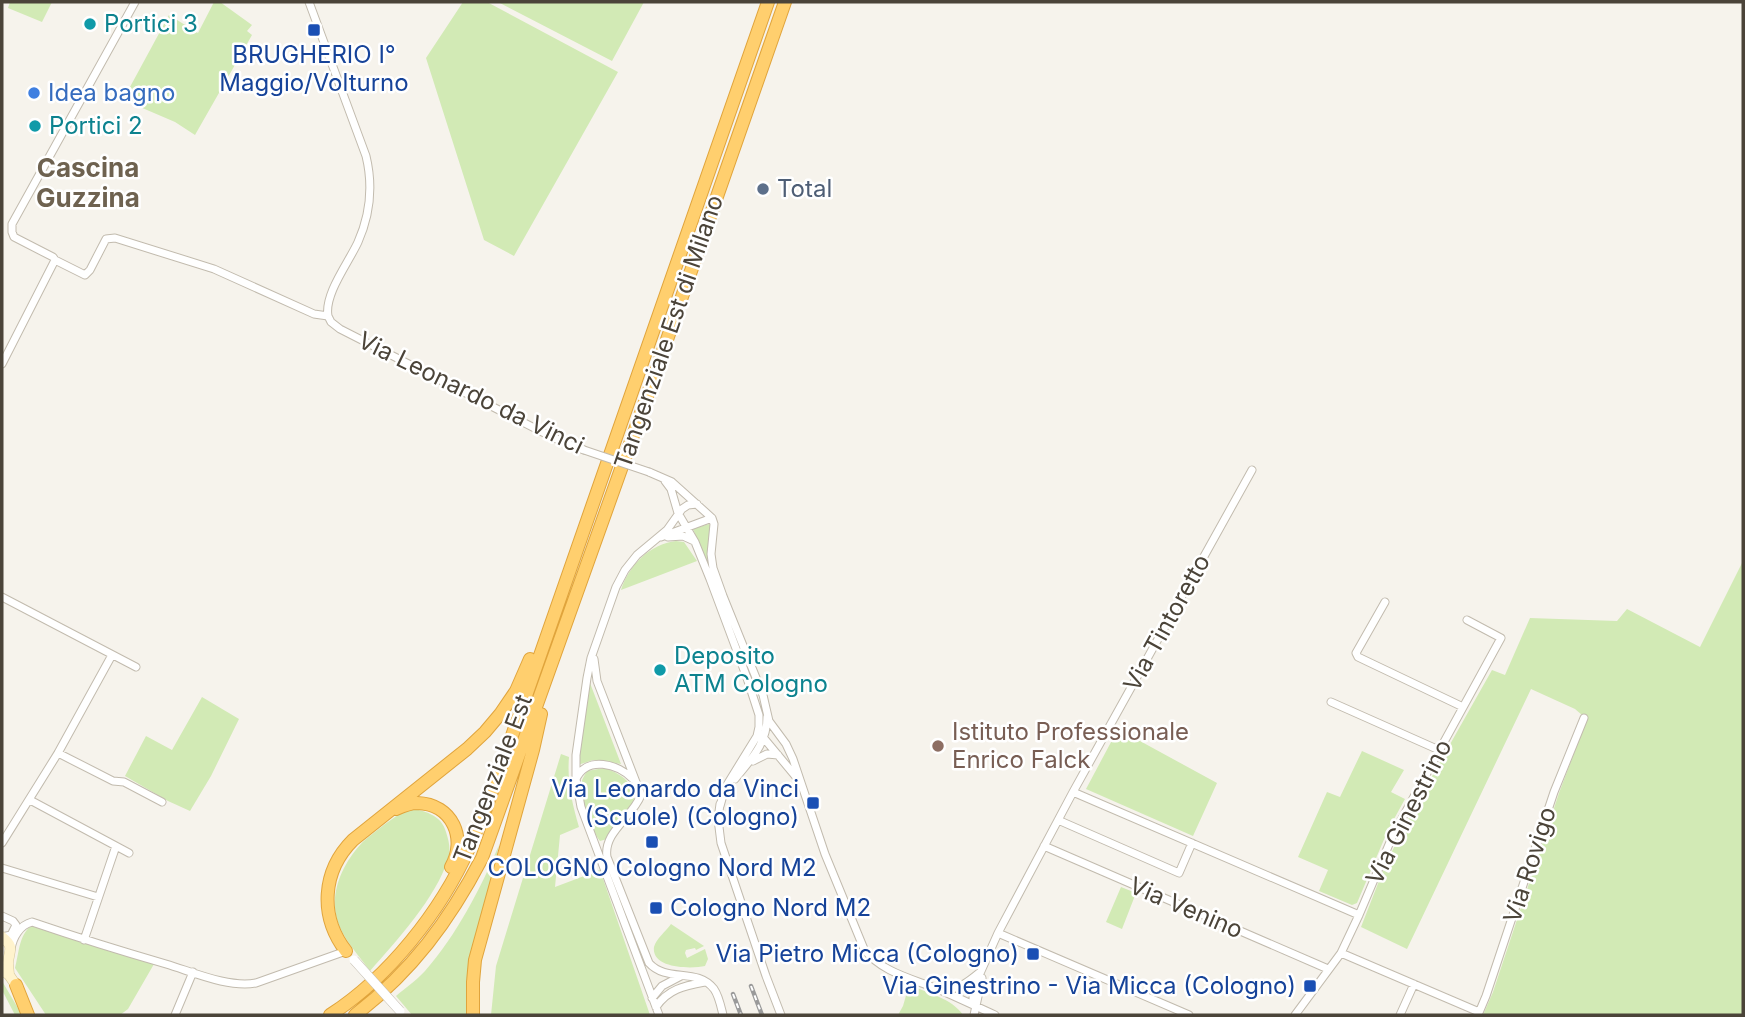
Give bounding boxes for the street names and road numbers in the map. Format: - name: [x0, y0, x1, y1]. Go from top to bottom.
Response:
- street label: Tangenziale Est di Milano: [608, 191, 729, 473]
- street label: Via Leonardo da Vinci: [354, 325, 589, 460]
- street label: Via Tintoretto: [1117, 549, 1216, 696]
- street label: Tangenziale Est: [447, 690, 538, 867]
- street label: Via Ginestrino: [1360, 734, 1458, 889]
- street label: Via Rovigo: [1497, 803, 1562, 926]
- street label: Via Venino: [1125, 871, 1247, 944]

